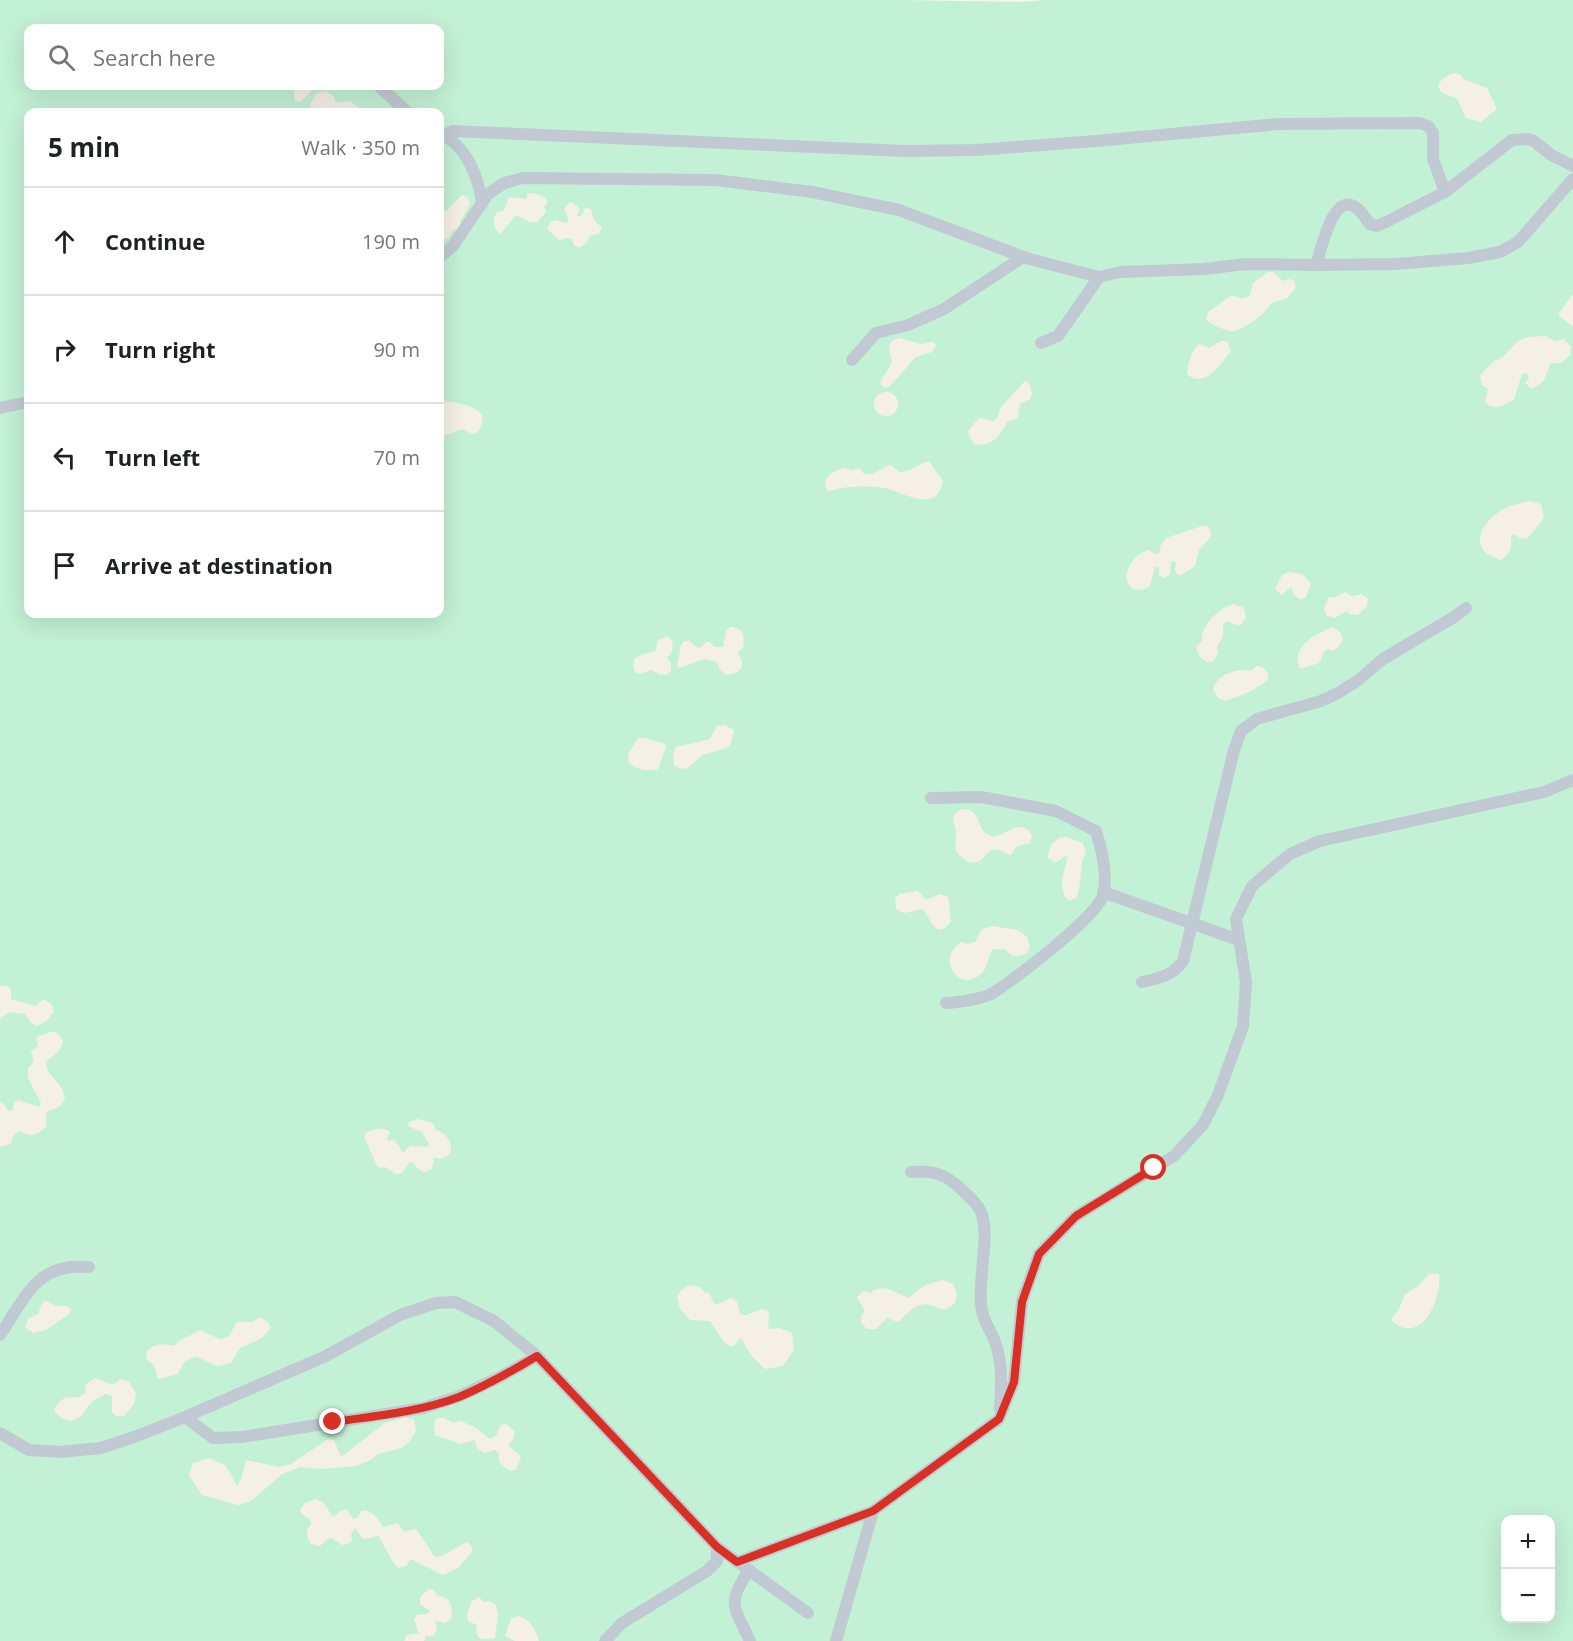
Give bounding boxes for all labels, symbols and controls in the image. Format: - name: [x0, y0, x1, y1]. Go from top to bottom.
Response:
- search box: [24, 24, 444, 90]
- icon: search: [45, 41, 78, 74]
- text: Search here: [93, 42, 216, 72]
- text: 5 min: [48, 129, 120, 165]
- text: Walk · 350 m: [301, 134, 420, 161]
- icon: ahead: [48, 225, 81, 258]
- text: Continue: [105, 226, 205, 256]
- text: 190 m: [362, 228, 420, 255]
- icon: right: [48, 333, 81, 366]
- text: Turn right: [105, 334, 216, 364]
- text: 90 m: [373, 336, 420, 363]
- icon: left: [48, 441, 81, 474]
- text: Turn left: [105, 442, 200, 472]
- text: 70 m: [373, 444, 420, 471]
- icon: arrive: [48, 549, 81, 582]
- text: Arrive at destination: [105, 550, 333, 580]
- route start: [1140, 1154, 1166, 1180]
- route end: [319, 1408, 345, 1434]
- map controls: [1501, 1515, 1555, 1623]
- button: +: [1501, 1515, 1555, 1569]
- button: −: [1501, 1569, 1555, 1623]

